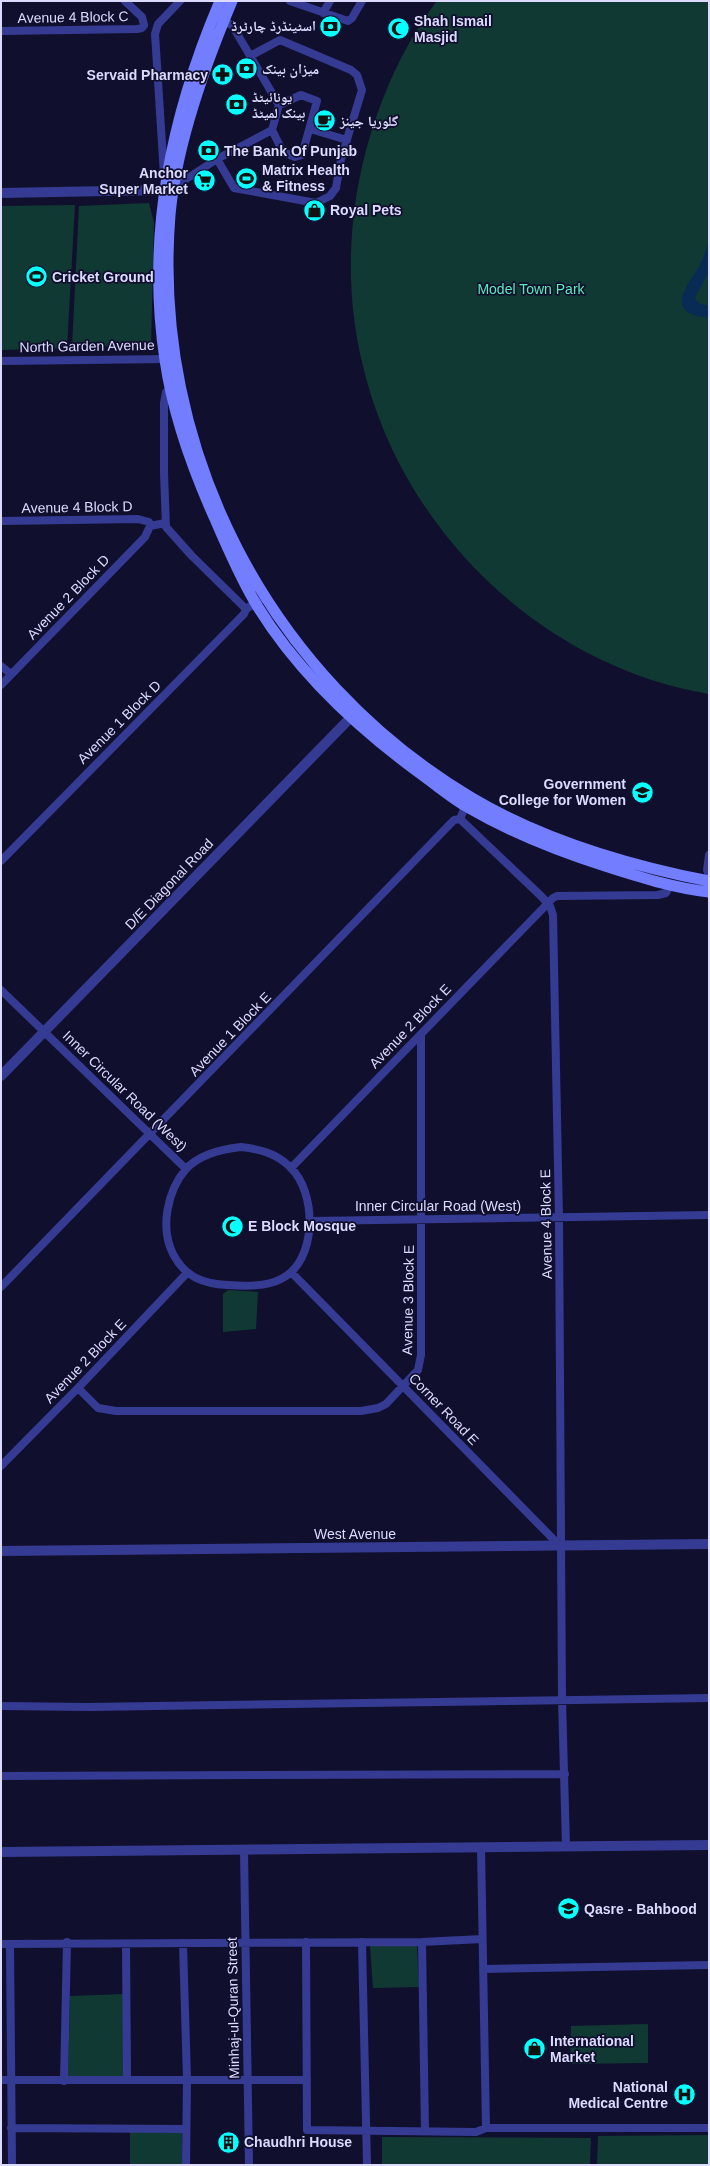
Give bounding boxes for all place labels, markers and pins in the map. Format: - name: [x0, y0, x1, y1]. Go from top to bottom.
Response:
- bank icon: اسٹینڈرڈ چارٹرڈ: [318, 13, 344, 39]
- place label: Shah Ismail Masjid: [414, 13, 492, 45]
- mosque icon: Shah Ismail Masjid: [386, 16, 412, 42]
- place label: اسٹینڈرڈ چارٹرڈ: [231, 18, 316, 34]
- bank icon: میزان بینک: [234, 56, 260, 82]
- place label: میزان بینک: [262, 61, 319, 78]
- pharmacy icon: Servaid Pharmacy: [210, 62, 236, 88]
- place label: Servaid Pharmacy: [87, 67, 208, 83]
- place label: یونائیٹڈ بینک لمیٹڈ: [252, 89, 305, 122]
- bank icon: یونائیٹڈ بینک لمیٹڈ: [224, 92, 250, 118]
- cafe icon: گلوریا جینز: [311, 108, 337, 134]
- place label: گلوریا جینز: [339, 113, 398, 129]
- bank icon: The Bank Of Punjab: [195, 138, 221, 164]
- place label: The Bank Of Punjab: [224, 143, 357, 159]
- place label: Matrix Health & Fitness: [262, 162, 350, 194]
- place label: Anchor Super Market: [99, 165, 189, 197]
- sports icon: Matrix Health & Fitness: [233, 165, 259, 191]
- supermarket icon: Anchor Super Market: [191, 168, 217, 194]
- shop icon: Royal Pets: [301, 197, 327, 223]
- place label: Royal Pets: [330, 202, 402, 218]
- sports icon: Cricket Ground: [23, 264, 49, 290]
- place label: Cricket Ground: [52, 269, 154, 285]
- place label: Government College for Women: [499, 776, 626, 808]
- school or university icon: Government College for Women: [629, 779, 655, 805]
- mosque icon: E Block Mosque: [220, 1213, 246, 1239]
- place label: E Block Mosque: [248, 1218, 356, 1234]
- school or university icon: Qasre - Bahbood: [555, 1896, 581, 1922]
- place label: Qasre - Bahbood: [584, 1901, 697, 1917]
- place label: International Market: [550, 2033, 634, 2065]
- shop icon: International Market: [521, 2036, 547, 2062]
- place label: National Medical Centre: [568, 2079, 668, 2111]
- hospital icon: National Medical Centre: [671, 2082, 697, 2108]
- building icon: Chaudhri House: [216, 2129, 242, 2155]
- place label: Chaudhri House: [244, 2134, 352, 2150]

